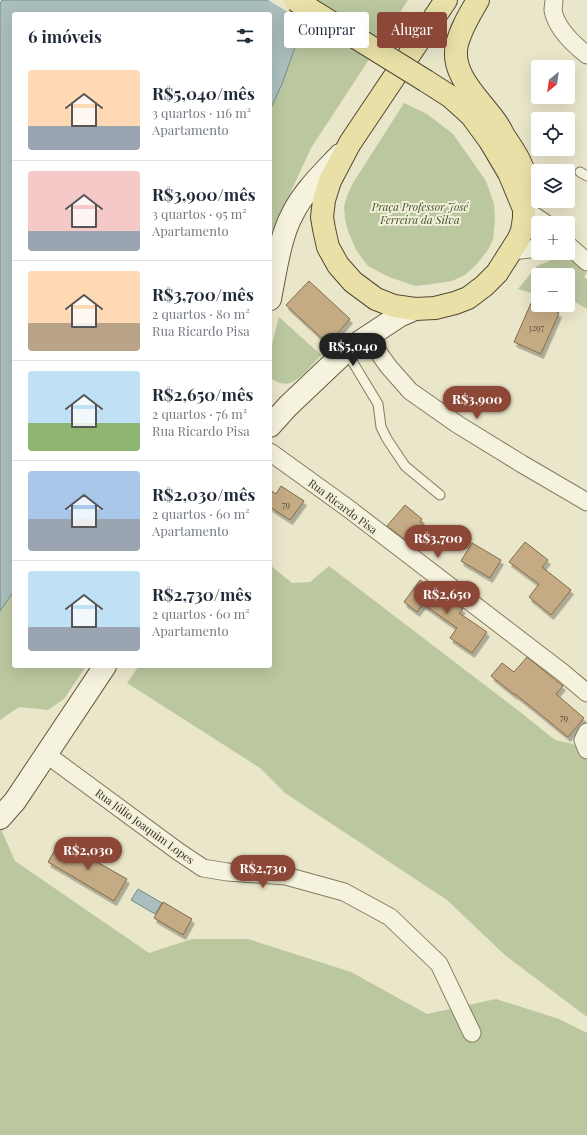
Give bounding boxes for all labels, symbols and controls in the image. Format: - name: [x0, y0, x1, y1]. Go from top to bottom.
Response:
- chip: Comprar: [284, 12, 369, 48]
- chip: Alugar: [377, 12, 447, 48]
- text: 6 imóveis: [28, 25, 102, 47]
- icon: filters: [234, 25, 256, 47]
- north arrow: [531, 60, 575, 104]
- map controls: [531, 60, 575, 312]
- text: R$5,040/mês: [152, 82, 255, 104]
- icon: home: [60, 86, 108, 134]
- text: 3 quartos · 116 m²: [152, 104, 251, 121]
- button: locate: [531, 112, 575, 156]
- text: Apartamento: [152, 121, 229, 138]
- button: layers: [531, 164, 575, 208]
- text: R$3,900/mês: [152, 183, 256, 205]
- icon: home: [60, 187, 108, 235]
- park label: Praça Professor José Ferreira da Silva: [371, 199, 470, 227]
- text: 3 quartos · 95 m²: [152, 205, 247, 222]
- button: +: [531, 216, 575, 260]
- text: Apartamento: [152, 222, 229, 239]
- button: −: [531, 268, 575, 312]
- text: R$3,700/mês: [152, 283, 254, 305]
- icon: home: [60, 287, 108, 335]
- text: 2 quartos · 80 m²: [152, 305, 250, 322]
- house number: 3297: [528, 321, 545, 333]
- text: Rua Ricardo Pisa: [152, 322, 250, 339]
- pin: R$5,040: [316, 333, 390, 367]
- text: R$5,040: [328, 337, 378, 354]
- text: R$2,650/mês: [152, 383, 253, 405]
- pin: R$3,900: [440, 386, 514, 420]
- icon: home: [60, 387, 108, 435]
- text: R$3,900: [452, 390, 502, 407]
- text: 2 quartos · 76 m²: [152, 405, 247, 422]
- text: Rua Ricardo Pisa: [152, 422, 250, 439]
- street label: Rua Ricardo Pisa: [305, 475, 381, 537]
- text: R$2,030/mês: [152, 483, 255, 505]
- icon: home: [60, 487, 108, 535]
- house number: 79: [282, 498, 291, 510]
- text: 2 quartos · 60 m²: [152, 505, 250, 522]
- text: Apartamento: [152, 522, 229, 539]
- pin: R$3,700: [401, 525, 475, 559]
- text: R$3,700: [414, 529, 462, 546]
- pin: R$2,650: [410, 581, 484, 615]
- text: R$2,730/mês: [152, 583, 252, 605]
- text: R$2,650: [423, 585, 471, 602]
- icon: home: [60, 587, 108, 635]
- text: 2 quartos · 60 m²: [152, 605, 250, 622]
- text: Apartamento: [152, 622, 229, 639]
- house number: 79: [560, 711, 569, 723]
- street label: Rua Júlio Joaquim Lopes: [92, 785, 198, 867]
- pin: R$2,030: [51, 837, 125, 871]
- text: R$2,030: [63, 841, 113, 858]
- pin: R$2,730: [226, 855, 300, 889]
- text: R$2,730: [239, 859, 287, 876]

